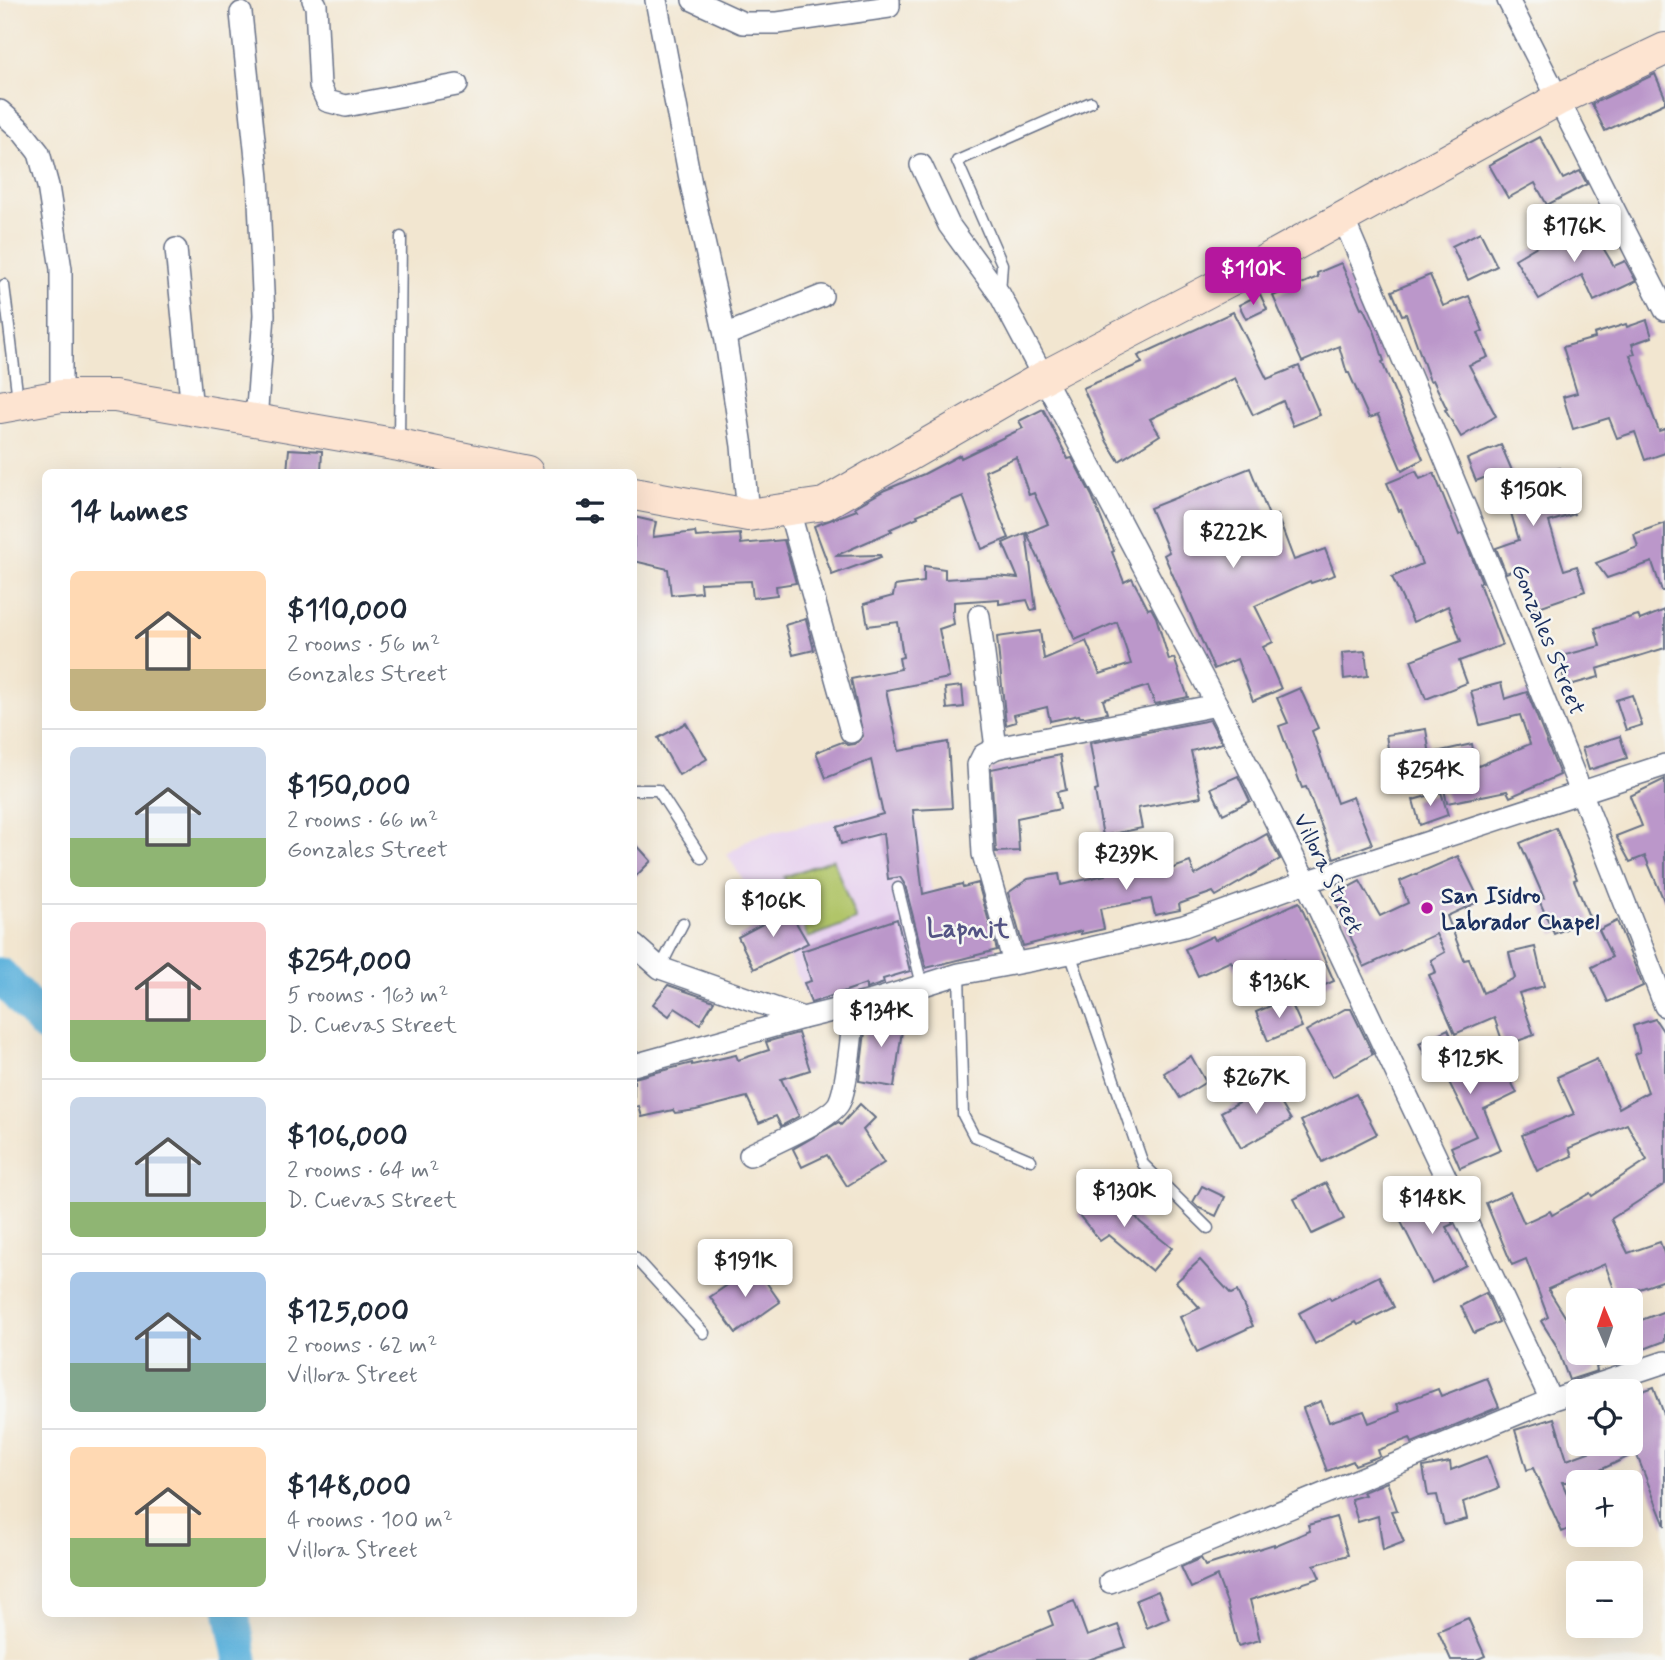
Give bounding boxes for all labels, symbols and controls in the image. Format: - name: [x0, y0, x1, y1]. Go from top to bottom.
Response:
- pin: $176K: [1525, 204, 1623, 264]
- text: $176K: [1543, 212, 1605, 242]
- pin: $110K: [1204, 247, 1302, 307]
- text: $110K: [1221, 255, 1285, 285]
- pin: $150K: [1484, 468, 1582, 528]
- text: $150K: [1500, 476, 1566, 506]
- text: 14 homes: [70, 492, 188, 531]
- icon: filters: [571, 492, 609, 530]
- pin: $222K: [1184, 510, 1282, 570]
- text: $222K: [1200, 518, 1266, 548]
- street label: Gonzales Street: [1503, 560, 1591, 720]
- text: $110,000: [287, 591, 407, 630]
- icon: home: [126, 599, 210, 683]
- text: 2 rooms · 56 m²: [287, 630, 440, 660]
- text: Gonzales Street: [287, 660, 448, 690]
- pin: $254K: [1381, 748, 1479, 808]
- text: $254K: [1397, 756, 1463, 786]
- text: $150,000: [287, 767, 411, 806]
- icon: home: [126, 775, 210, 859]
- text: 2 rooms · 66 m²: [287, 806, 438, 836]
- street label: Villora Street: [1285, 809, 1369, 939]
- pin: $239K: [1077, 832, 1175, 892]
- text: Gonzales Street: [287, 836, 448, 866]
- text: $239K: [1095, 840, 1157, 870]
- pin: $106K: [724, 880, 822, 939]
- place label: San Isidro Labrador Chapel: [1441, 882, 1600, 938]
- text: $106K: [741, 887, 805, 917]
- marker: San Isidro Labrador Chapel: [1419, 900, 1435, 916]
- district label: Lapnit: [927, 913, 1010, 947]
- text: $254,000: [287, 942, 411, 981]
- icon: home: [126, 950, 210, 1034]
- pin: $136K: [1230, 960, 1328, 1020]
- text: $136K: [1249, 968, 1309, 998]
- text: 5 rooms · 163 m²: [287, 981, 449, 1011]
- pin: $134K: [832, 990, 930, 1049]
- text: $134K: [849, 997, 913, 1027]
- text: D. Cuevas Street: [287, 1011, 457, 1041]
- pin: $125K: [1421, 1036, 1519, 1096]
- text: $125K: [1438, 1044, 1502, 1074]
- pin: $267K: [1207, 1056, 1305, 1116]
- text: $267K: [1223, 1064, 1289, 1094]
- text: $106,000: [287, 1117, 408, 1156]
- icon: home: [126, 1125, 210, 1209]
- text: 2 rooms · 64 m²: [287, 1156, 439, 1186]
- pin: $130K: [1075, 1170, 1173, 1229]
- pin: $148K: [1383, 1176, 1481, 1236]
- text: $130K: [1092, 1177, 1156, 1207]
- text: $148K: [1399, 1184, 1465, 1214]
- text: D. Cuevas Street: [287, 1186, 457, 1216]
- pin: $191K: [696, 1240, 794, 1299]
- text: $191K: [714, 1247, 776, 1277]
- north arrow: [1566, 1288, 1643, 1365]
- map controls: [1566, 1288, 1643, 1638]
- text: $125,000: [287, 1292, 409, 1331]
- icon: home: [126, 1300, 210, 1384]
- text: 2 rooms · 62 m²: [287, 1331, 438, 1361]
- text: Villora Street: [287, 1361, 418, 1391]
- button: locate: [1566, 1379, 1643, 1456]
- text: $148,000: [287, 1467, 411, 1506]
- button: +: [1566, 1470, 1643, 1547]
- icon: home: [126, 1475, 210, 1559]
- text: 4 rooms · 100 m²: [287, 1506, 453, 1536]
- text: Villora Street: [287, 1536, 418, 1566]
- button: −: [1566, 1561, 1643, 1638]

